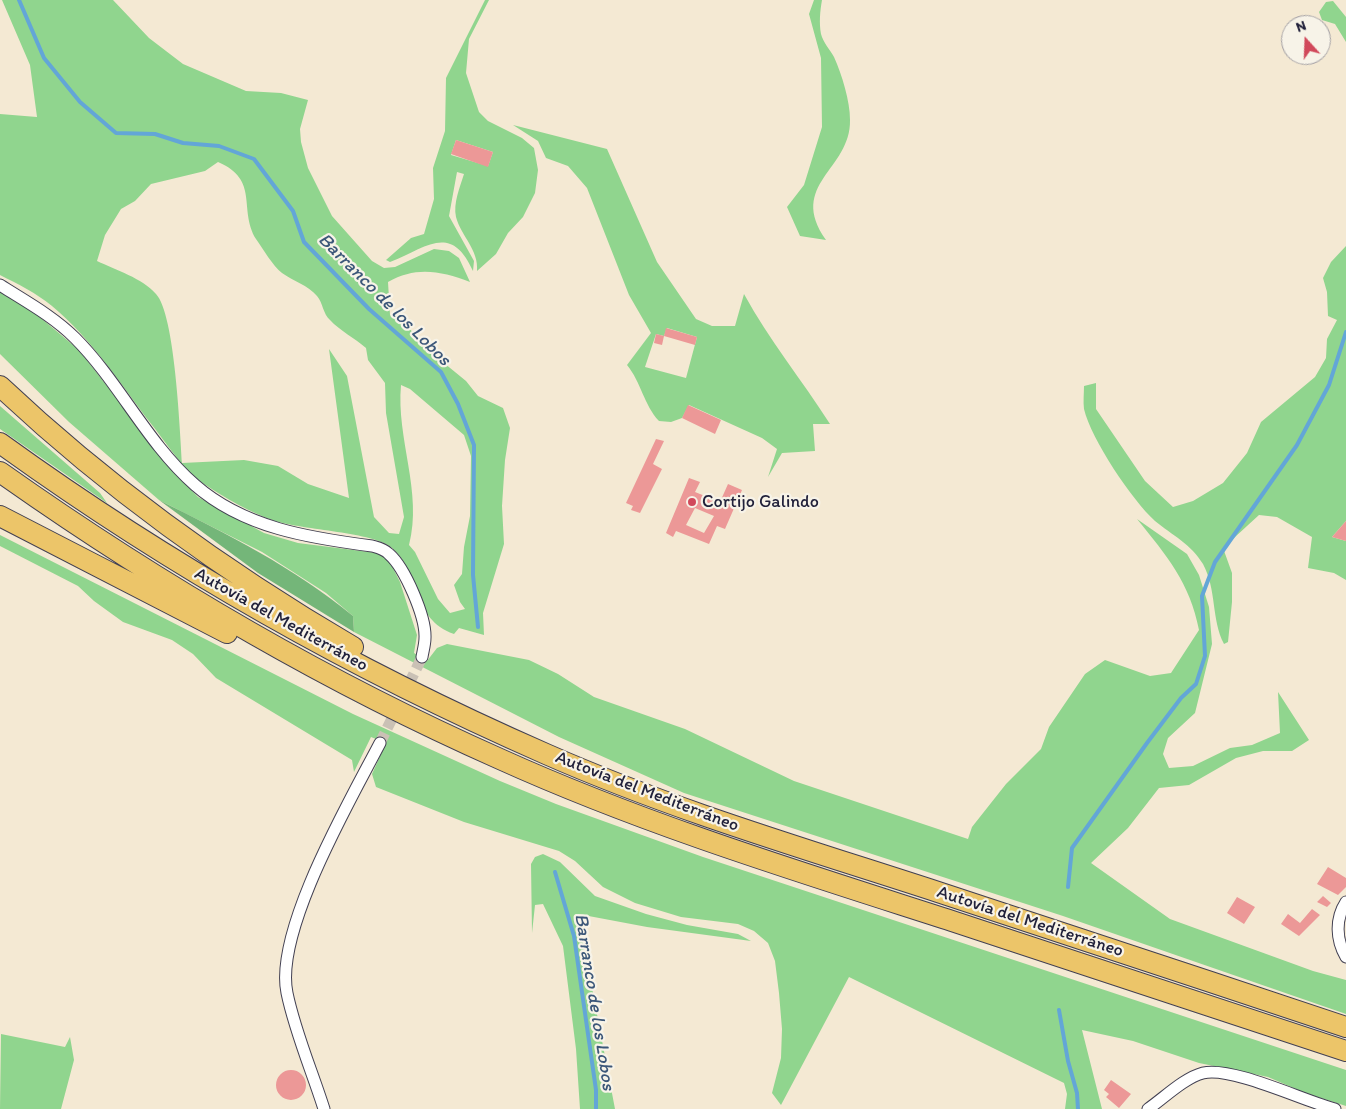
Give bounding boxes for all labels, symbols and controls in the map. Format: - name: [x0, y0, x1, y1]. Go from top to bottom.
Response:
- north arrow: [1281, 15, 1331, 65]
- text: N: [1294, 17, 1308, 36]
- water label: Barranco de los Lobos: [313, 229, 455, 371]
- place label: Cortijo Galindo: [702, 491, 819, 513]
- marker: Cortijo Galindo: [686, 496, 698, 508]
- street label: Autovía del Mediterráneo: [191, 563, 371, 677]
- street label: Autovía del Mediterráneo: [552, 747, 742, 837]
- street label: Autovía del Mediterráneo: [934, 882, 1126, 962]
- water label: Barranco de los Lobos: [569, 912, 619, 1092]

